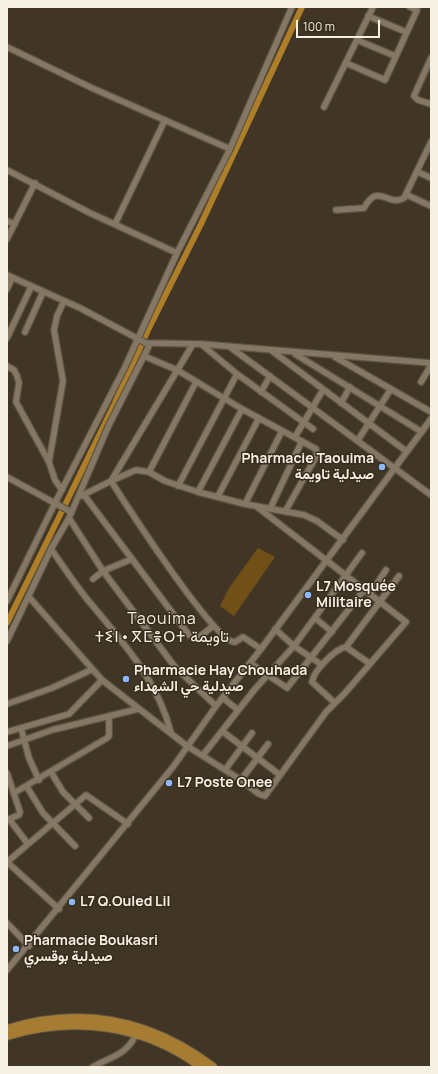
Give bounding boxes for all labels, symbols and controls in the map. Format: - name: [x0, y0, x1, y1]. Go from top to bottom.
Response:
- scale bar: [298, 12, 382, 38]
- text: 100 m: [303, 18, 335, 35]
- place label: Pharmacie Taouima صيدلية تاويمة: [241, 451, 374, 484]
- marker: Pharmacie Taouima صيدلية تاويمة: [377, 462, 387, 472]
- place label: L7 Mosquée Militaire: [316, 579, 396, 612]
- marker: L7 Mosquée Militaire: [303, 590, 313, 600]
- district label: Taouima ⵜⵉⵏ•ⴳⵎⴻⵔⵜ تاويمة: [100, 610, 224, 648]
- place label: Pharmacie Hay Chouhada صيدلية حي الشهداء: [134, 663, 307, 696]
- marker: Pharmacie Hay Chouhada صيدلية حي الشهداء: [121, 674, 131, 684]
- place label: L7 Poste Onee: [177, 775, 273, 791]
- marker: L7 Poste Onee: [164, 778, 174, 788]
- place label: L7 Q.Ouled Lil: [80, 894, 170, 910]
- marker: L7 Q.Ouled Lil: [67, 897, 77, 907]
- place label: Pharmacie Boukasri صيدلية بوقسري: [24, 933, 158, 966]
- marker: Pharmacie Boukasri صيدلية بوقسري: [11, 944, 21, 954]

